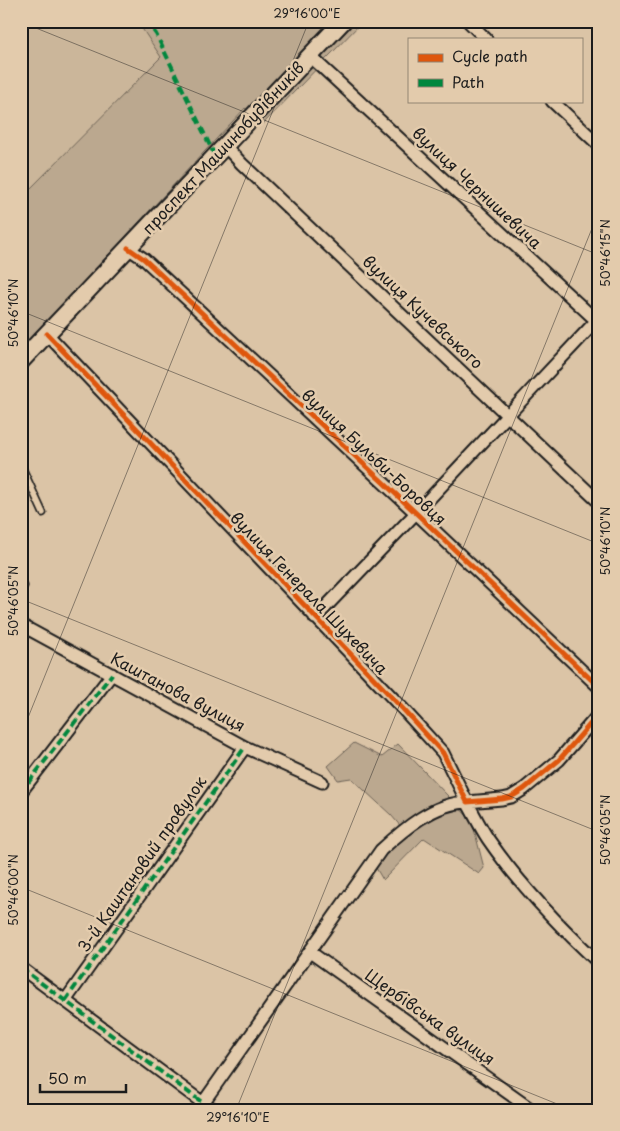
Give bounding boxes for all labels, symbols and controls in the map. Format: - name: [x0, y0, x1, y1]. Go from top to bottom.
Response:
- text: 29°16'00"E: [274, 4, 340, 22]
- legend: [408, 38, 582, 102]
- text: Cycle path: [452, 44, 528, 67]
- street label: проспект Машинобудівників: [136, 56, 309, 239]
- text: Path: [452, 70, 484, 93]
- street label: вулиця Чернишевича: [407, 121, 548, 254]
- text: 50°46'15"N: [596, 219, 614, 287]
- street label: вулиця Кучевського: [358, 249, 489, 374]
- text: 50°46'10"N: [4, 279, 22, 347]
- street label: вулиця Бульби-Боровця: [297, 383, 452, 530]
- street label: вулиця Генерала Шухевича: [225, 505, 394, 679]
- text: 50°46'10"N: [596, 507, 614, 575]
- text: 50°46'05"N: [4, 566, 22, 636]
- street label: Каштанова вулиця: [107, 645, 250, 737]
- street label: 3-й Каштановий провулок: [71, 770, 212, 956]
- text: 50°46'05"N: [596, 795, 614, 865]
- text: 50°46'00"N: [4, 854, 22, 926]
- street label: Щербівська вулиця: [361, 962, 500, 1070]
- scale bar: [40, 1061, 126, 1093]
- text: 50 m: [48, 1066, 87, 1089]
- text: 29°16'10"E: [206, 1108, 270, 1126]

